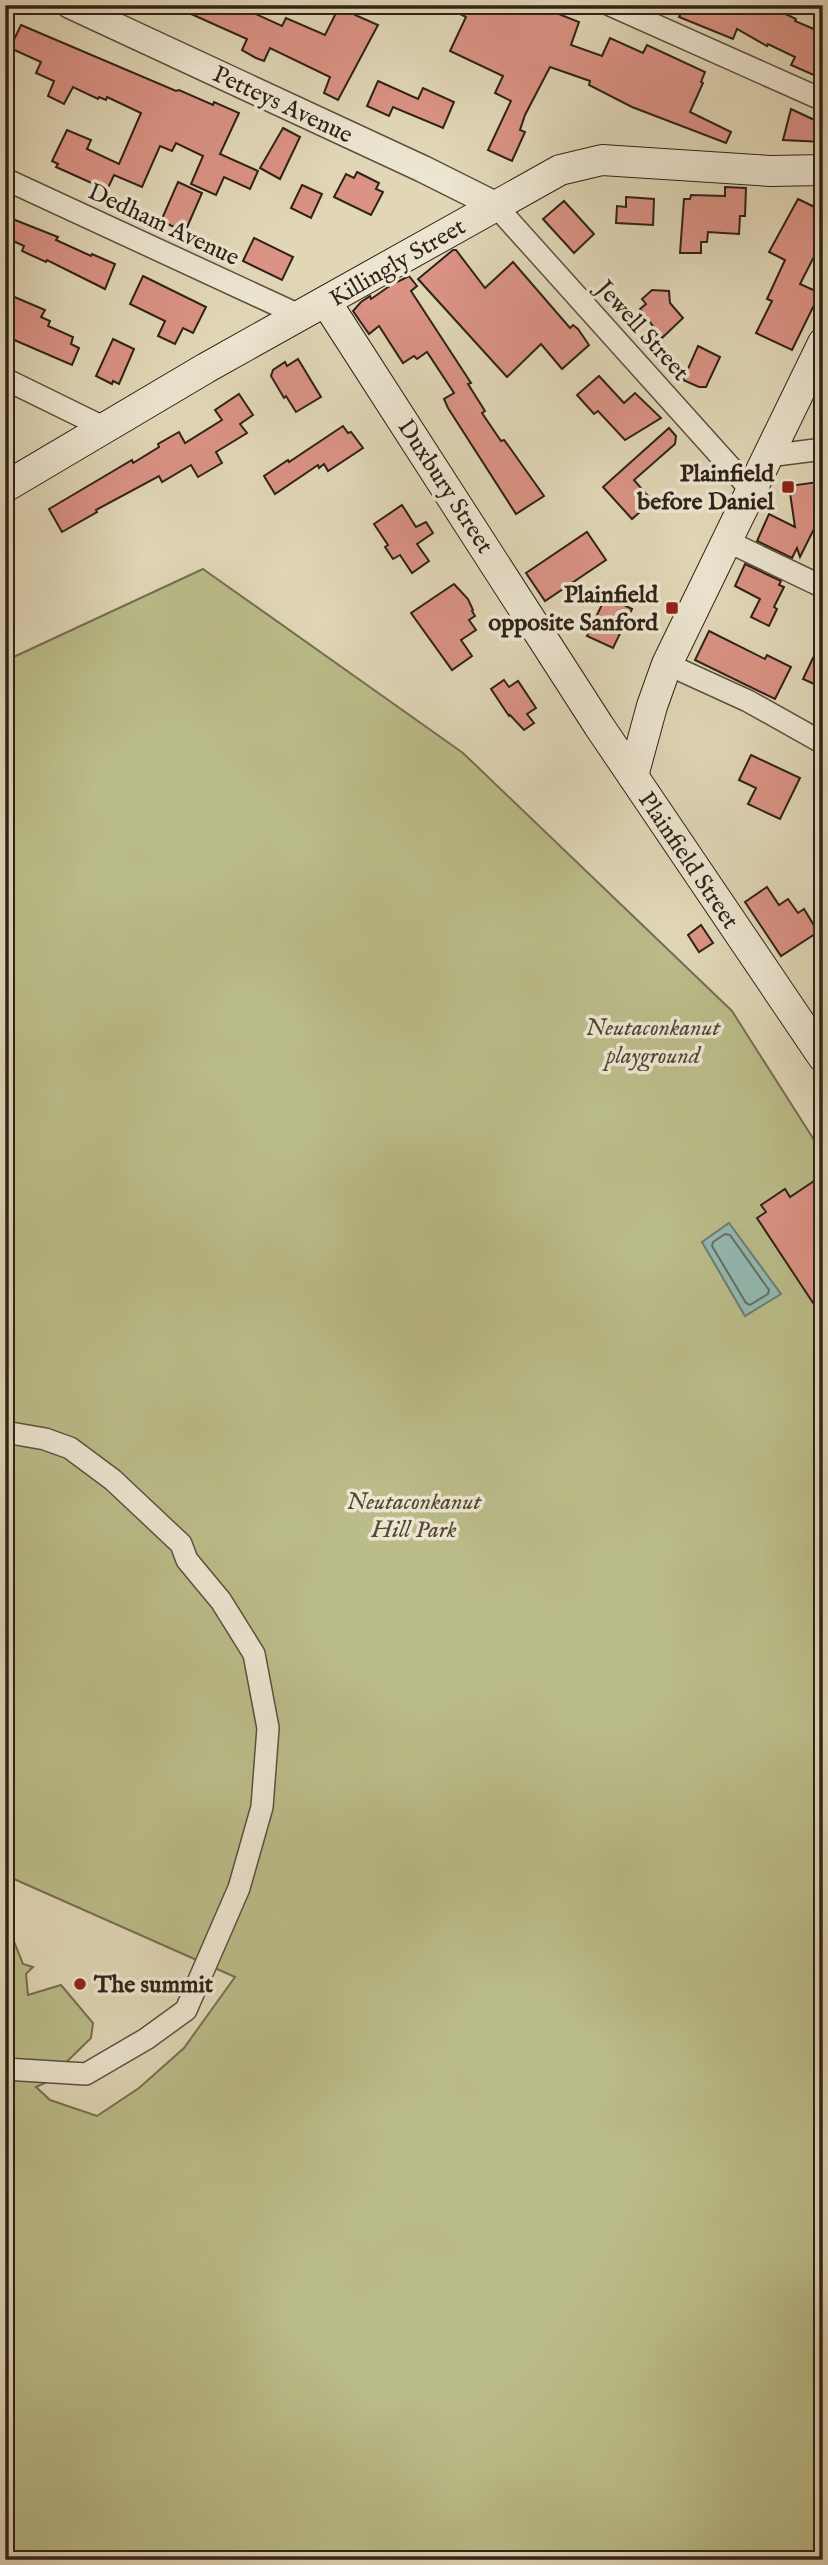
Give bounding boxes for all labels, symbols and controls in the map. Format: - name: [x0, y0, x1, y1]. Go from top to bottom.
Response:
- street label: Petteys Avenue: [207, 59, 357, 151]
- street label: Dedham Avenue: [83, 177, 244, 274]
- street label: Killingly Street: [324, 212, 471, 315]
- street label: Jewell Street: [587, 272, 695, 388]
- street label: Duxbury Street: [390, 414, 500, 560]
- place label: Plainfield before Daniel: [636, 459, 775, 518]
- marker: Plainfield before Daniel: [780, 479, 796, 495]
- place label: Plainfield opposite Sanford: [488, 580, 659, 639]
- marker: Plainfield opposite Sanford: [664, 600, 680, 616]
- street label: Plainfield Street: [630, 786, 745, 935]
- park label: Neutaconkanut playground: [586, 1013, 721, 1072]
- park label: Neutaconkanut Hill Park: [347, 1487, 482, 1546]
- place label: The summit: [93, 1970, 214, 2001]
- marker: The summit: [72, 1976, 88, 1992]

